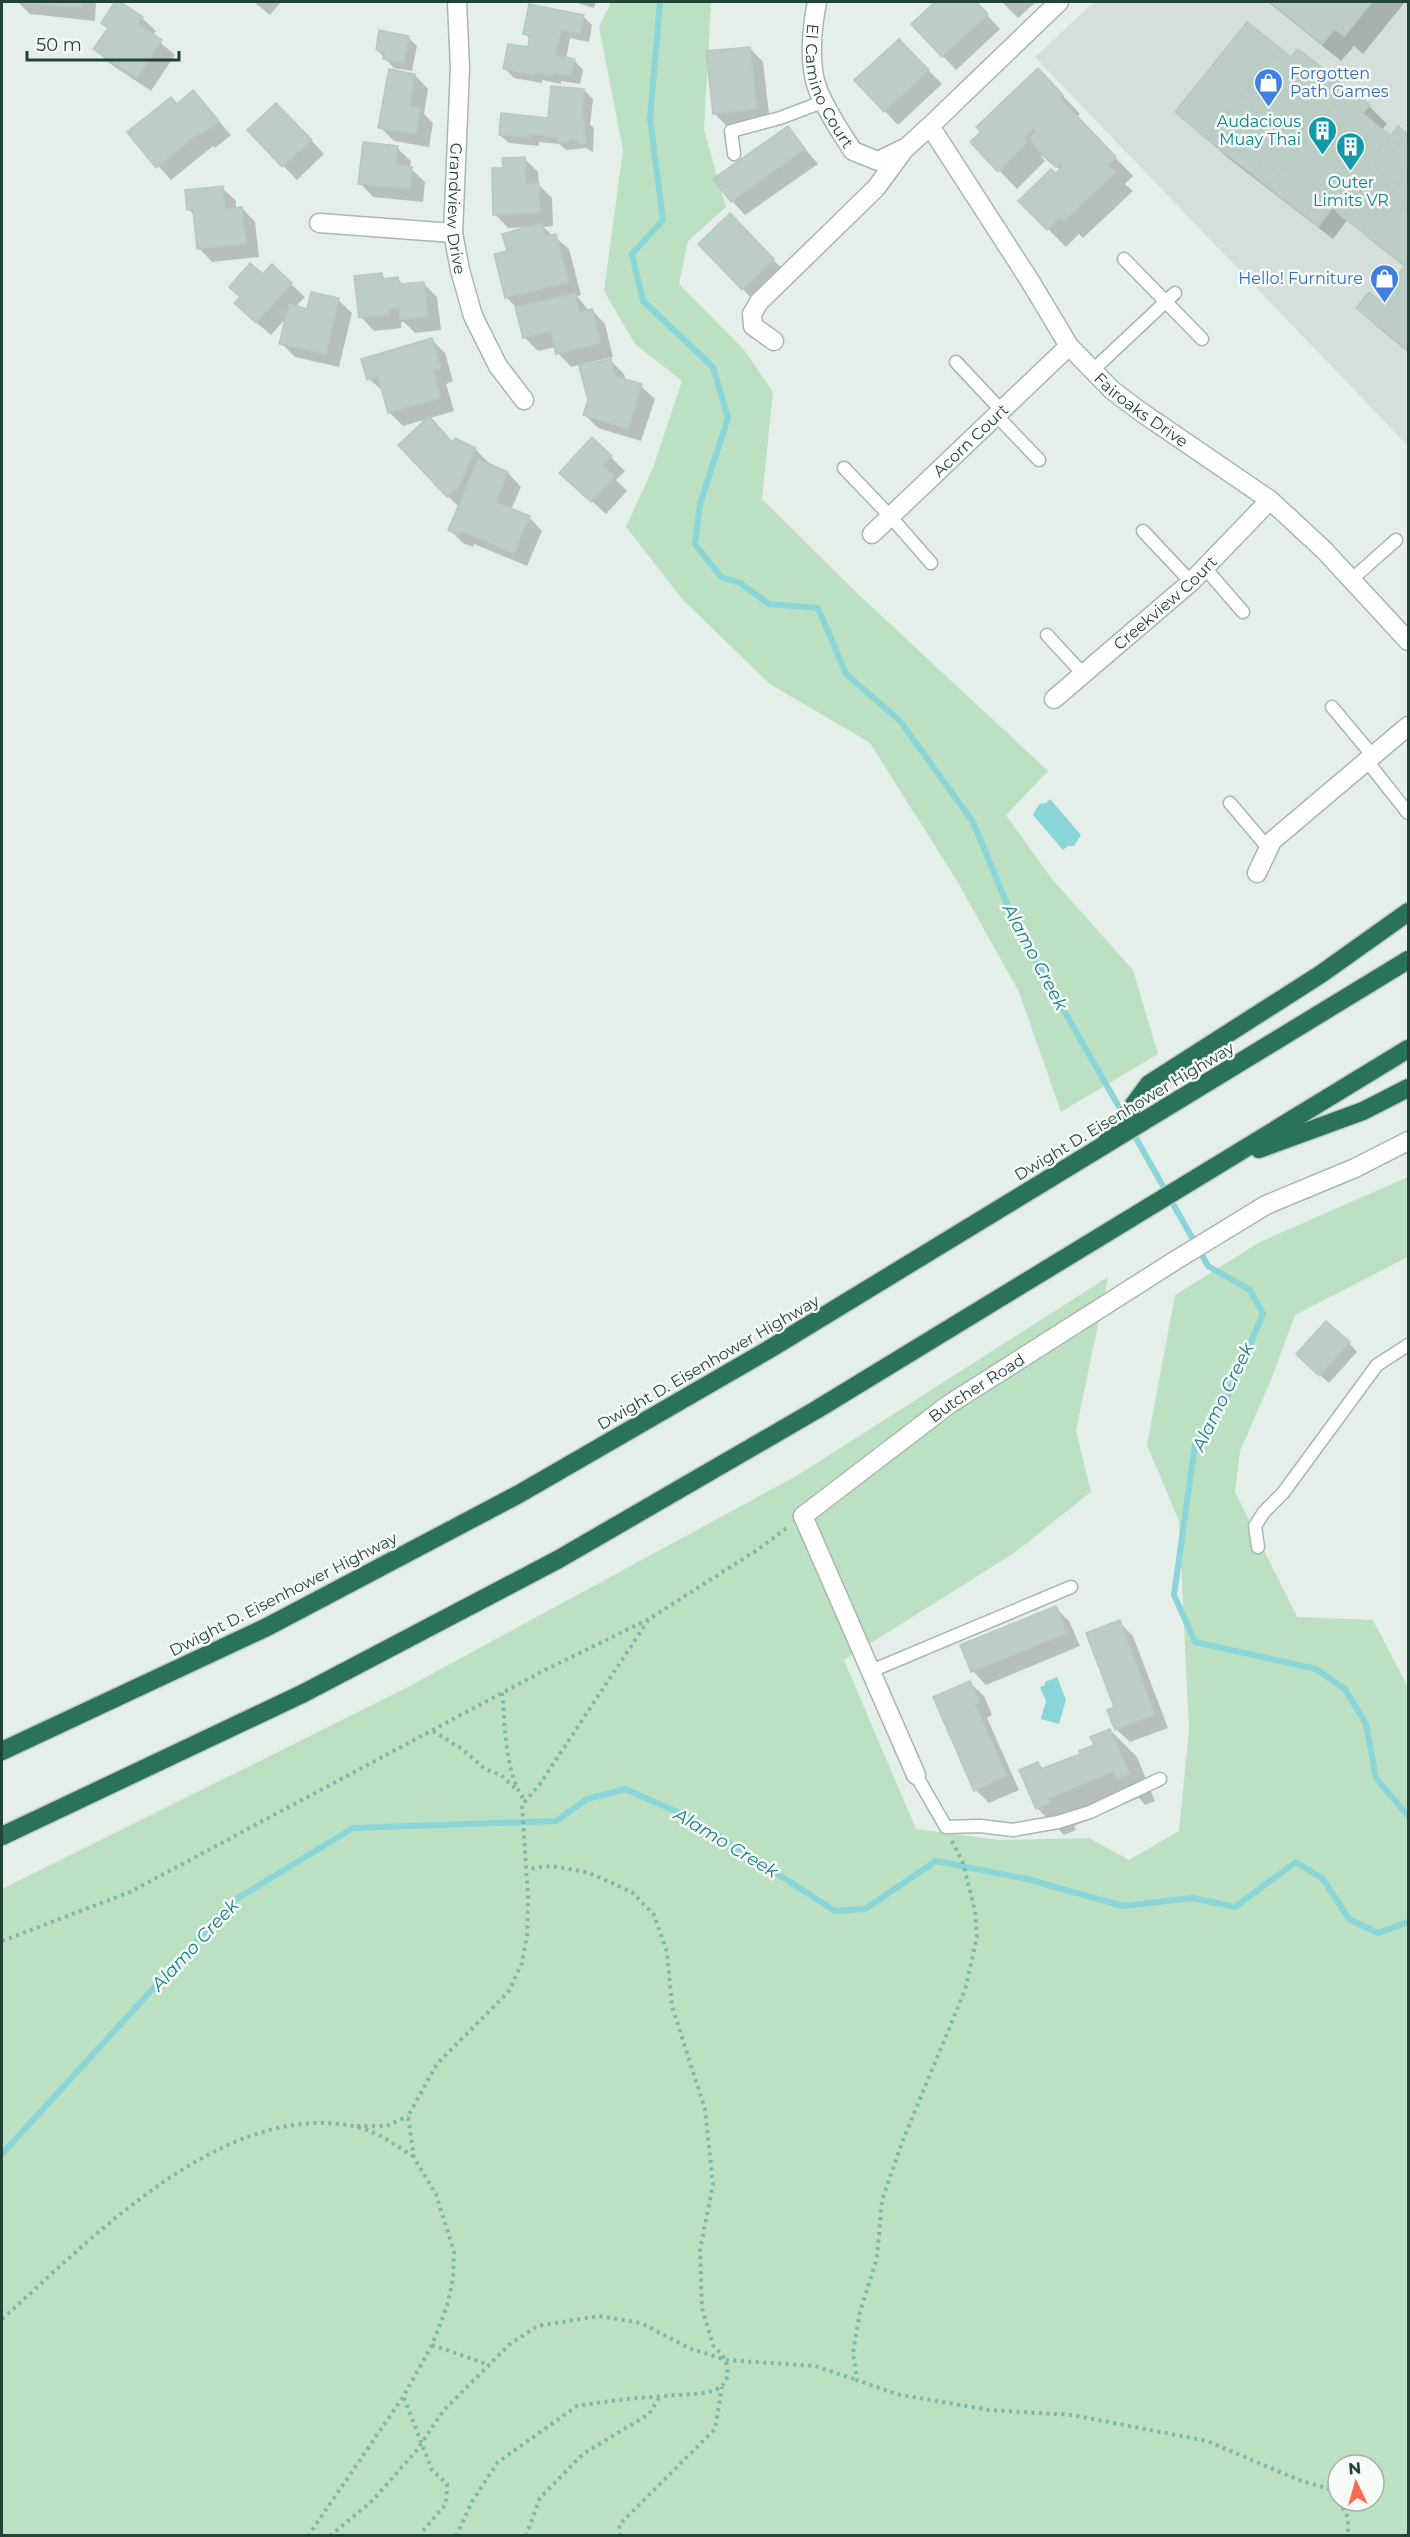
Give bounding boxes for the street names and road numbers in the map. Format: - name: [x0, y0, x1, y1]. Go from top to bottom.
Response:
- street label: El Camino Court: [802, 23, 858, 152]
- street label: Grandview Drive: [443, 142, 470, 276]
- street label: Fairoaks Drive: [1090, 369, 1192, 451]
- street label: Acorn Court: [929, 400, 1013, 481]
- street label: Creekview Court: [1110, 552, 1221, 654]
- street label: Dwight D. Eisenhower Highway: [1011, 1038, 1238, 1185]
- street label: Dwight D. Eisenhower Highway: [594, 1291, 823, 1434]
- street label: Butcher Road: [925, 1350, 1028, 1426]
- street label: Dwight D. Eisenhower Highway: [166, 1528, 401, 1660]

